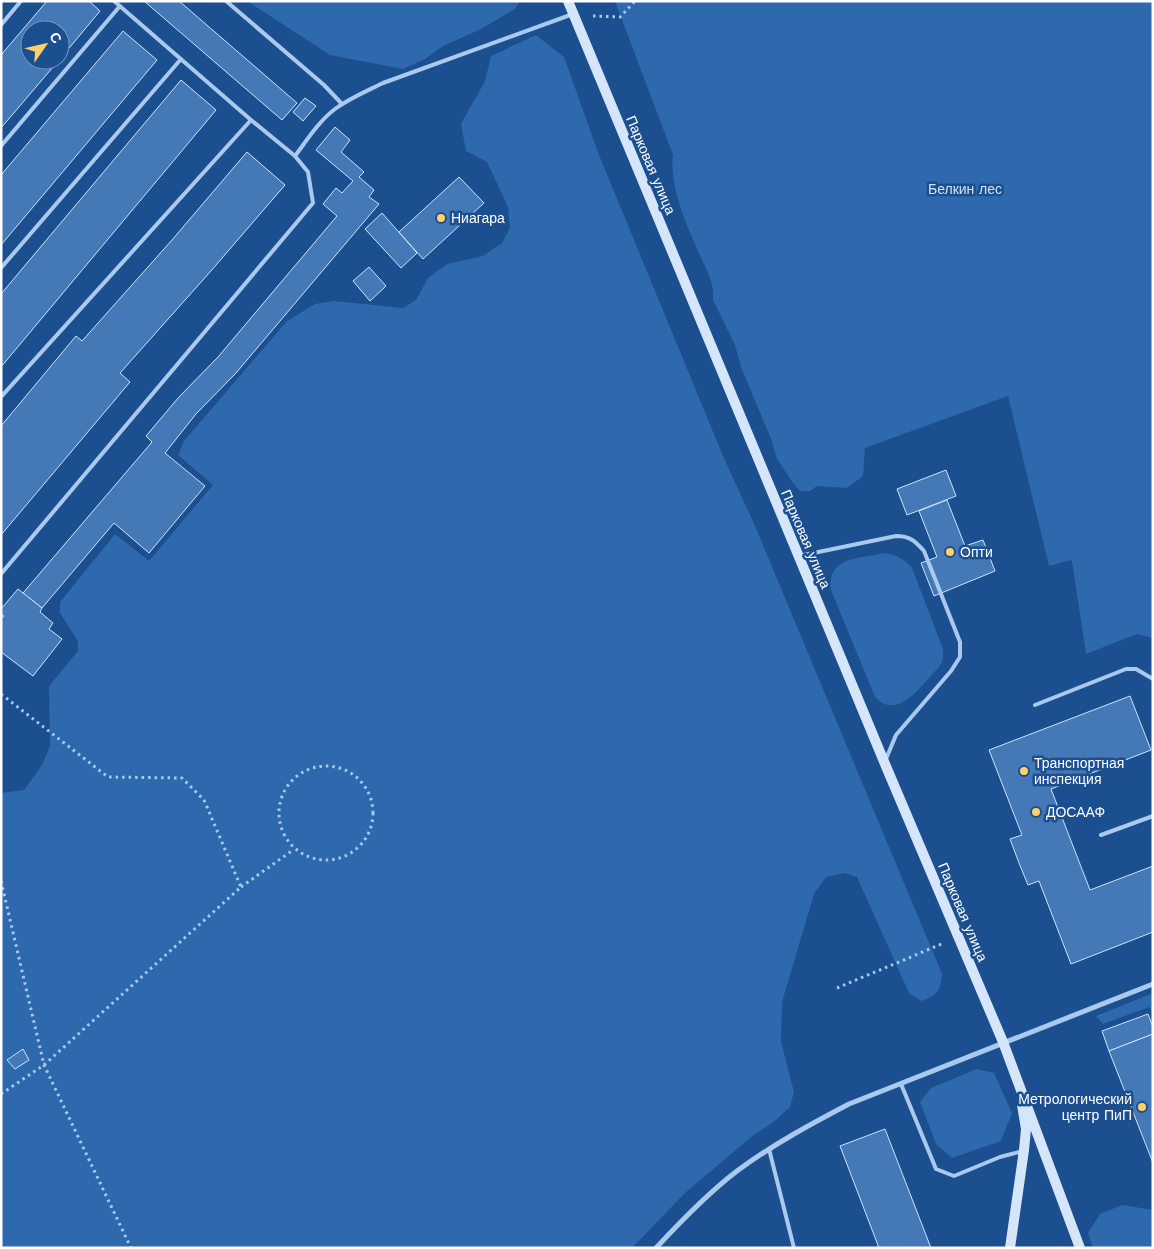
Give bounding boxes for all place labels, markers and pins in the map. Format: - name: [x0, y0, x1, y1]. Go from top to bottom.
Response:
- place label: Ниагара: [451, 210, 505, 226]
- marker: Ниагара: [435, 212, 447, 224]
- place label: Опти: [960, 544, 993, 560]
- marker: Опти: [944, 546, 956, 558]
- place label: Транспортная инспекция: [1034, 755, 1124, 787]
- marker: Транспортная инспекция: [1018, 765, 1030, 777]
- place label: ДОСААФ: [1046, 804, 1105, 820]
- marker: ДОСААФ: [1030, 806, 1042, 818]
- place label: Метрологический центр ПиП: [1018, 1091, 1132, 1123]
- marker: Метрологический центр ПиП: [1136, 1101, 1148, 1113]

